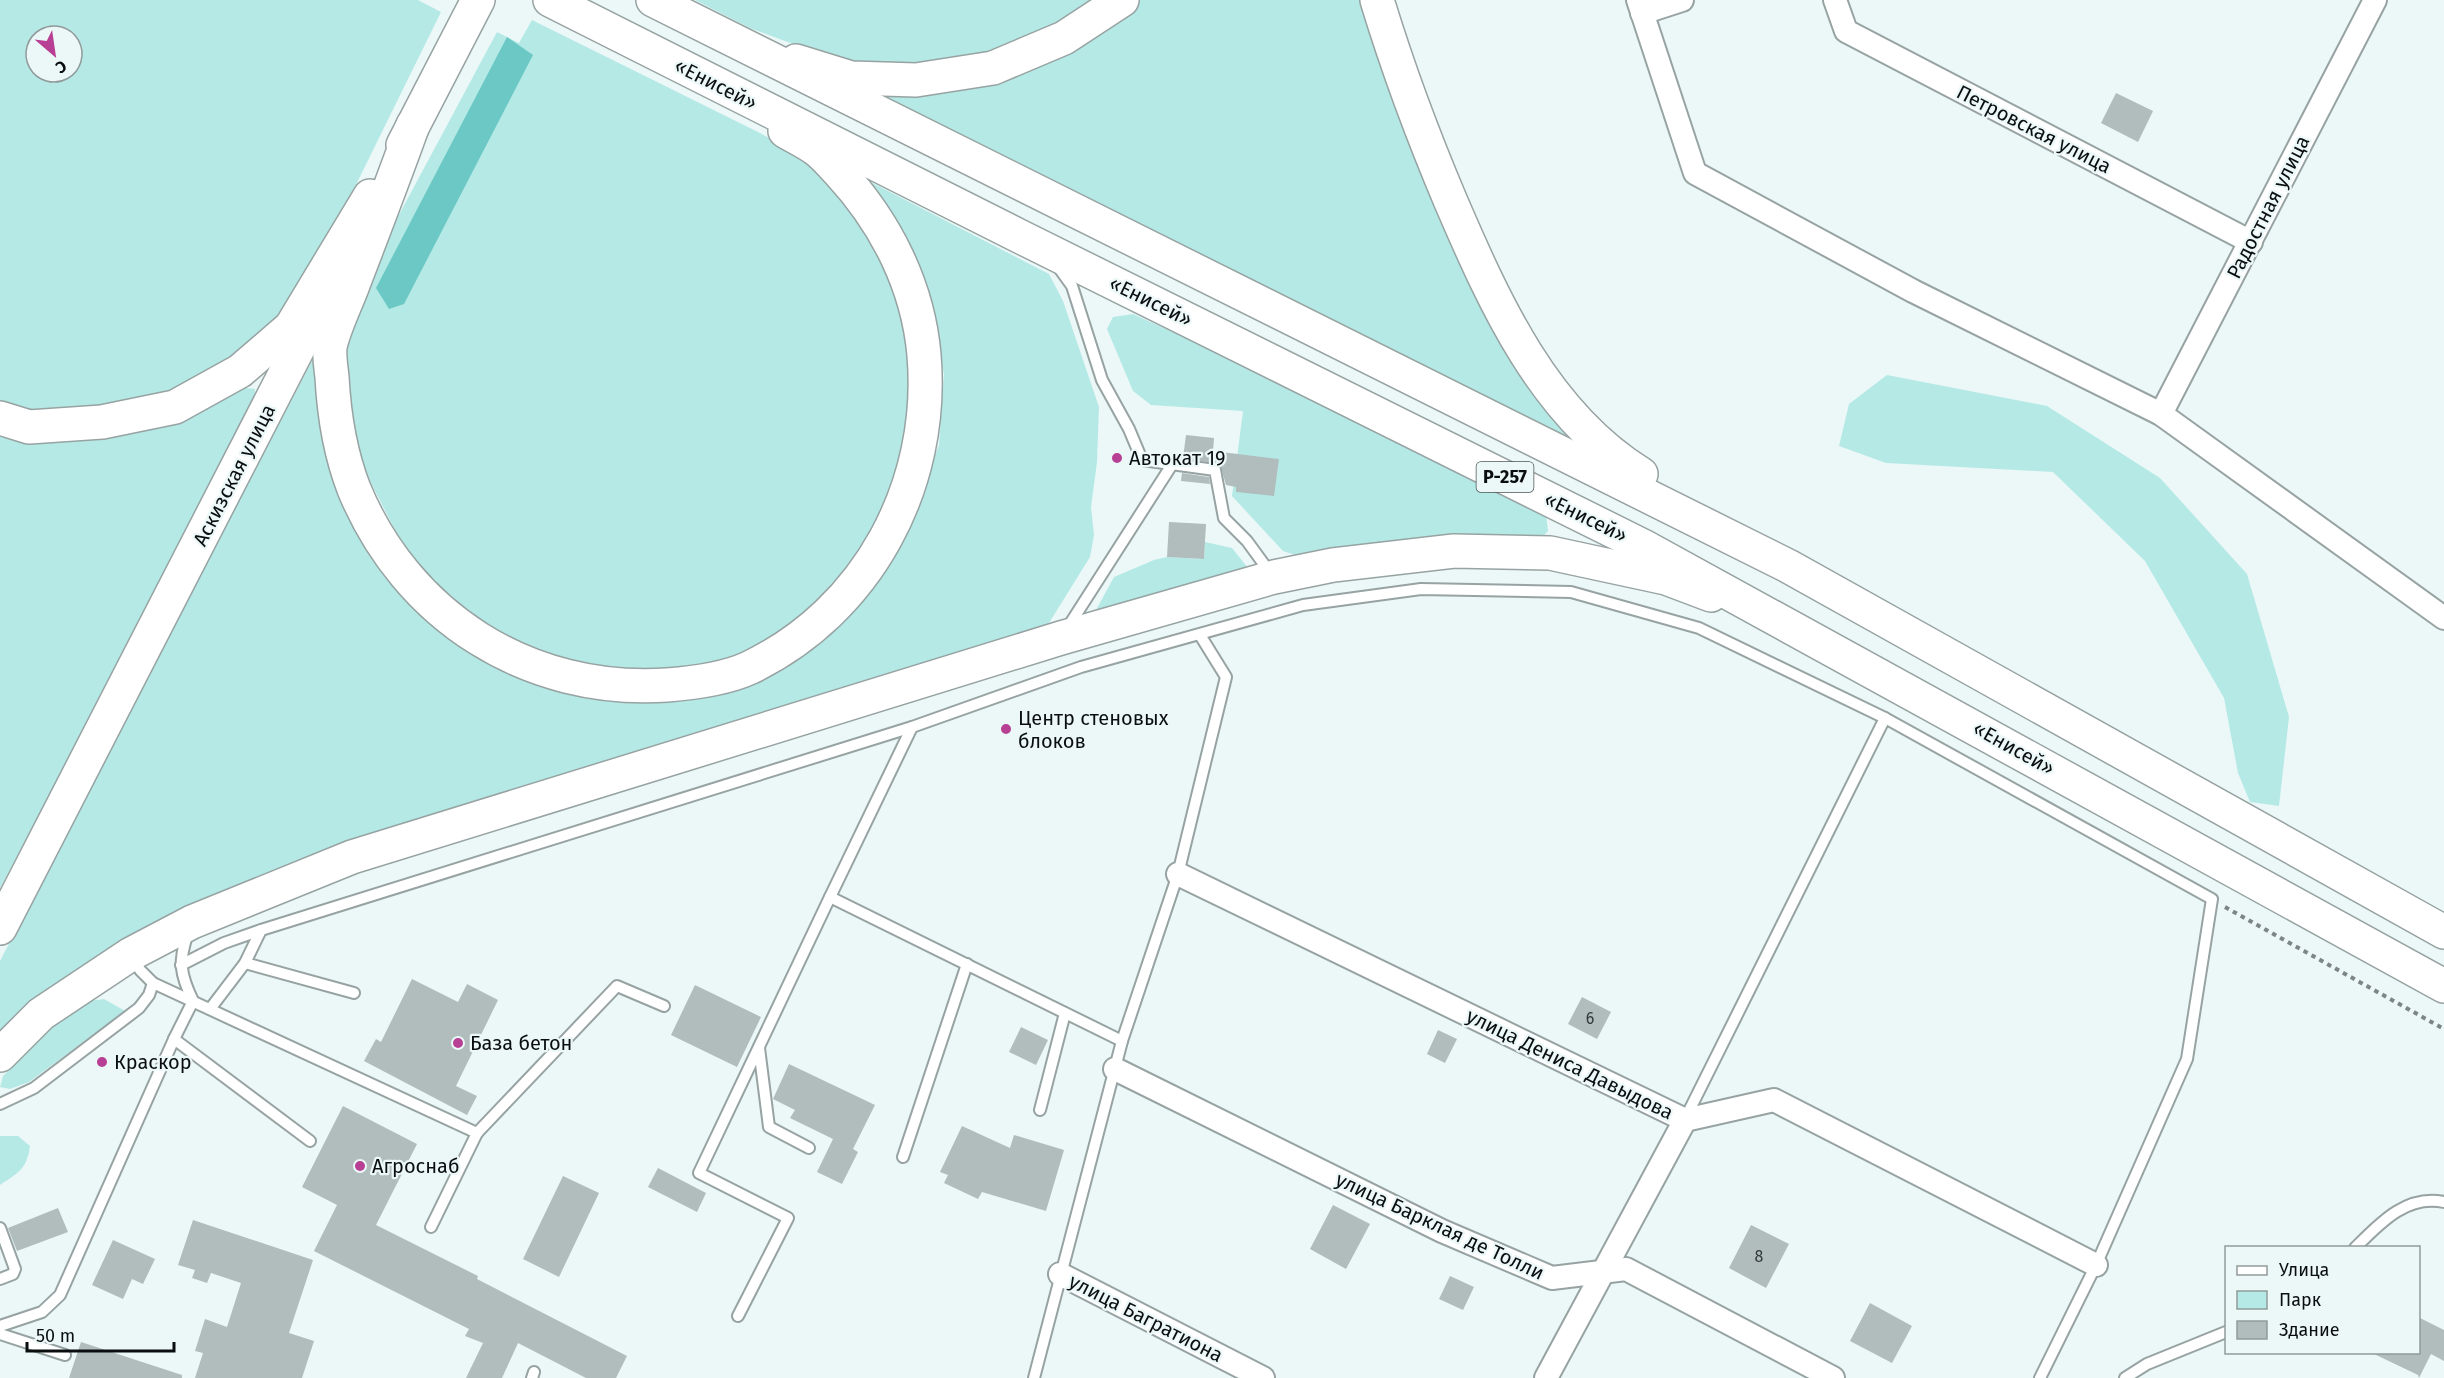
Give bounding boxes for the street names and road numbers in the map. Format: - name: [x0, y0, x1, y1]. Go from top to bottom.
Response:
- street label: «Енисей»: [671, 53, 761, 115]
- street label: Петровская улица: [1953, 80, 2115, 178]
- street label: Радостная улица: [2222, 131, 2314, 283]
- street label: «Енисей»: [1106, 271, 1196, 331]
- street label: Аскизская улица: [188, 400, 280, 550]
- road number: Р-257: [1476, 462, 1534, 492]
- street label: «Енисей»: [1541, 487, 1631, 547]
- street label: «Енисей»: [1969, 716, 2059, 780]
- street label: улица Дениса Давыдова: [1463, 1003, 1677, 1125]
- street label: улица Барклая де Толли: [1332, 1167, 1548, 1285]
- street label: улица Багратиона: [1065, 1269, 1227, 1367]

